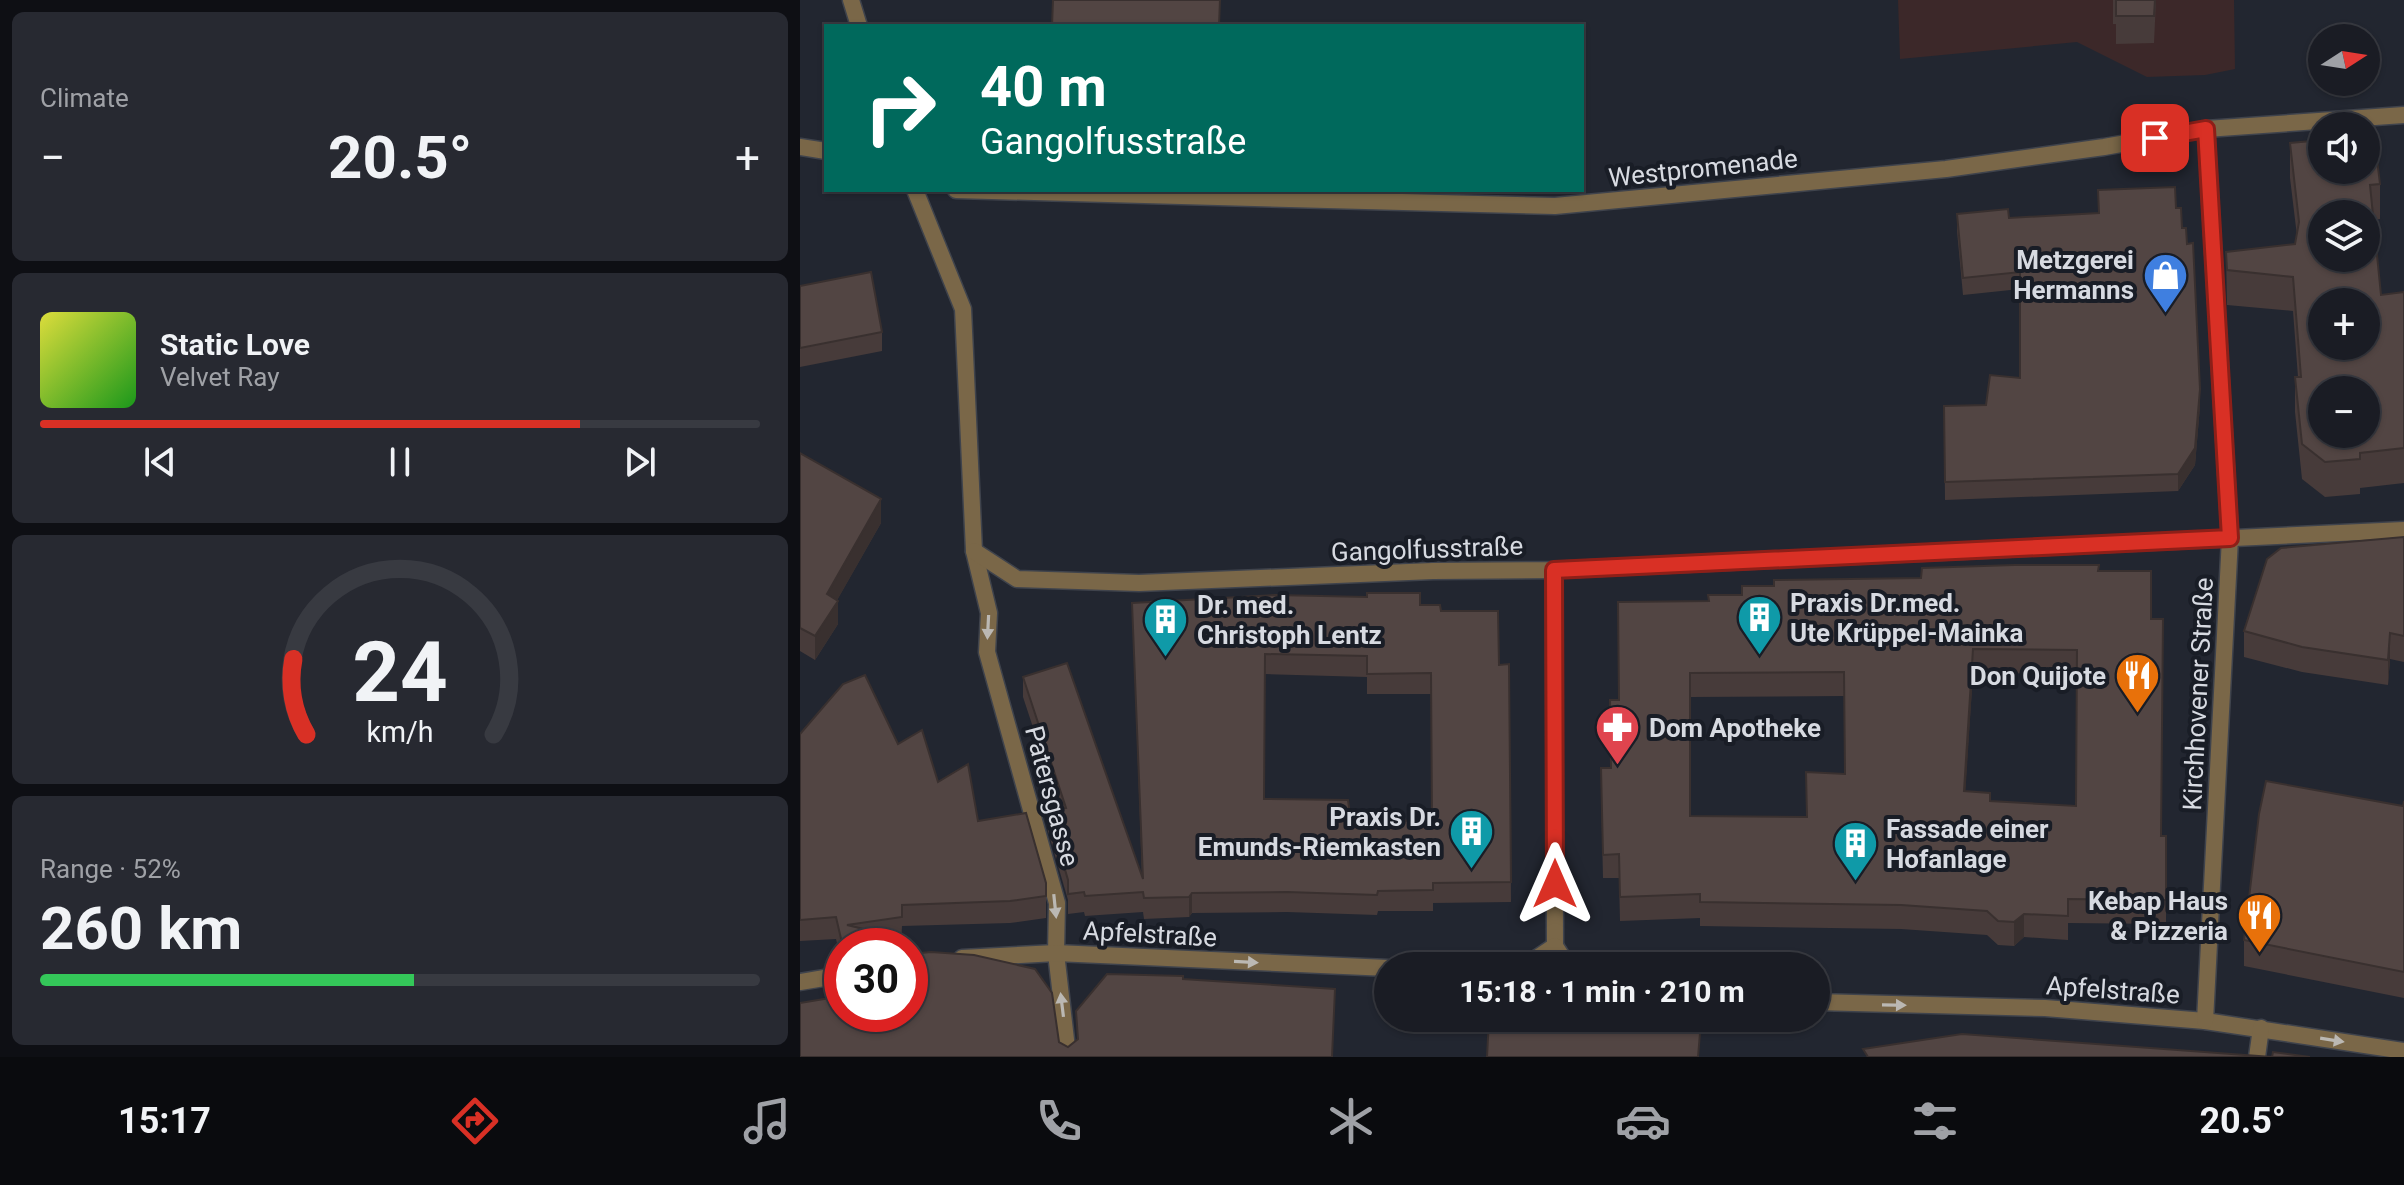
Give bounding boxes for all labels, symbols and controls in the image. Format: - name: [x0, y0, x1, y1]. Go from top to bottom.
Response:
- north arrow: [2308, 24, 2380, 96]
- map controls: [2308, 24, 2380, 448]
- text: 40 m: [980, 54, 1107, 120]
- icon: right: [848, 56, 952, 160]
- text: Climate: [40, 83, 129, 113]
- pin: [2121, 104, 2189, 172]
- button: sound: [2308, 112, 2380, 184]
- icon: arrive: [2133, 116, 2177, 160]
- text: Gangolfusstraße: [980, 121, 1246, 163]
- text: 20.5°: [328, 122, 472, 193]
- text: −: [40, 132, 65, 184]
- text: +: [735, 132, 760, 184]
- street label: Westpromenade: [1607, 143, 1799, 193]
- button: layers: [2308, 200, 2380, 272]
- place label: Metzgerei Hermanns: [2013, 245, 2134, 305]
- shop icon: Metzgerei Hermanns: [2141, 251, 2189, 314]
- button: +: [2308, 288, 2380, 360]
- text: Static Love: [160, 327, 310, 362]
- text: Velvet Ray: [160, 362, 280, 392]
- button: −: [2308, 376, 2380, 448]
- icon: previous: [138, 440, 182, 484]
- icon: pause: [378, 440, 422, 484]
- icon: next: [618, 440, 662, 484]
- street label: Gangolfusstraße: [1330, 531, 1524, 567]
- street label: Kirchhovener Straße: [2177, 577, 2219, 811]
- place label: Praxis Dr.med. Ute Krüppel-Mainka: [1790, 588, 2023, 648]
- place label: Dr. med. Christoph Lentz: [1197, 590, 1382, 650]
- building icon: Praxis Dr.med. Ute Krüppel-Mainka: [1735, 594, 1783, 657]
- building icon: Dr. med. Christoph Lentz: [1142, 596, 1190, 659]
- one-way arrow: [982, 615, 995, 640]
- text: 24: [352, 624, 448, 721]
- restaurant icon: Don Quijote: [2113, 652, 2161, 715]
- place label: Don Quijote: [1970, 661, 2106, 691]
- pharmacy icon: Dom Apotheke: [1594, 704, 1642, 767]
- place label: Dom Apotheke: [1649, 713, 1821, 743]
- text: km/h: [366, 715, 434, 749]
- street label: Patersgasse: [1019, 722, 1085, 870]
- place label: Praxis Dr. Emunds-Riemkasten: [1198, 802, 1441, 862]
- building icon: Praxis Dr. Emunds-Riemkasten: [1448, 808, 1496, 871]
- place label: Fassade einer Hofanlage: [1886, 814, 2049, 874]
- building icon: Fassade einer Hofanlage: [1831, 820, 1879, 883]
- position arrow: [1513, 842, 1597, 926]
- text: Range · 52%: [40, 854, 181, 884]
- place label: Kebap Haus & Pizzeria: [2088, 886, 2228, 946]
- restaurant icon: Kebap Haus & Pizzeria: [2235, 892, 2283, 955]
- text: 260 km: [40, 893, 242, 964]
- one-way arrow: [1048, 893, 1061, 918]
- street label: Apfelstraße: [1082, 916, 1218, 952]
- speed limit sign: 30: [824, 928, 928, 1032]
- one-way arrow: [1234, 956, 1259, 969]
- street label: Apfelstraße: [2045, 970, 2181, 1010]
- text: 15:18 · 1 min · 210 m: [1459, 974, 1745, 1009]
- one-way arrow: [1056, 992, 1069, 1017]
- one-way arrow: [1882, 999, 1907, 1011]
- one-way arrow: [2320, 1034, 2345, 1046]
- icon: directions: [447, 1093, 503, 1149]
- icon: music: [739, 1093, 795, 1149]
- icon: phone: [1031, 1093, 1087, 1149]
- icon: climate: [1323, 1093, 1379, 1149]
- icon: car: [1615, 1093, 1671, 1149]
- icon: filters: [1907, 1093, 1963, 1149]
- text: 15:17: [118, 1100, 211, 1142]
- text: 20.5°: [2199, 1100, 2286, 1142]

